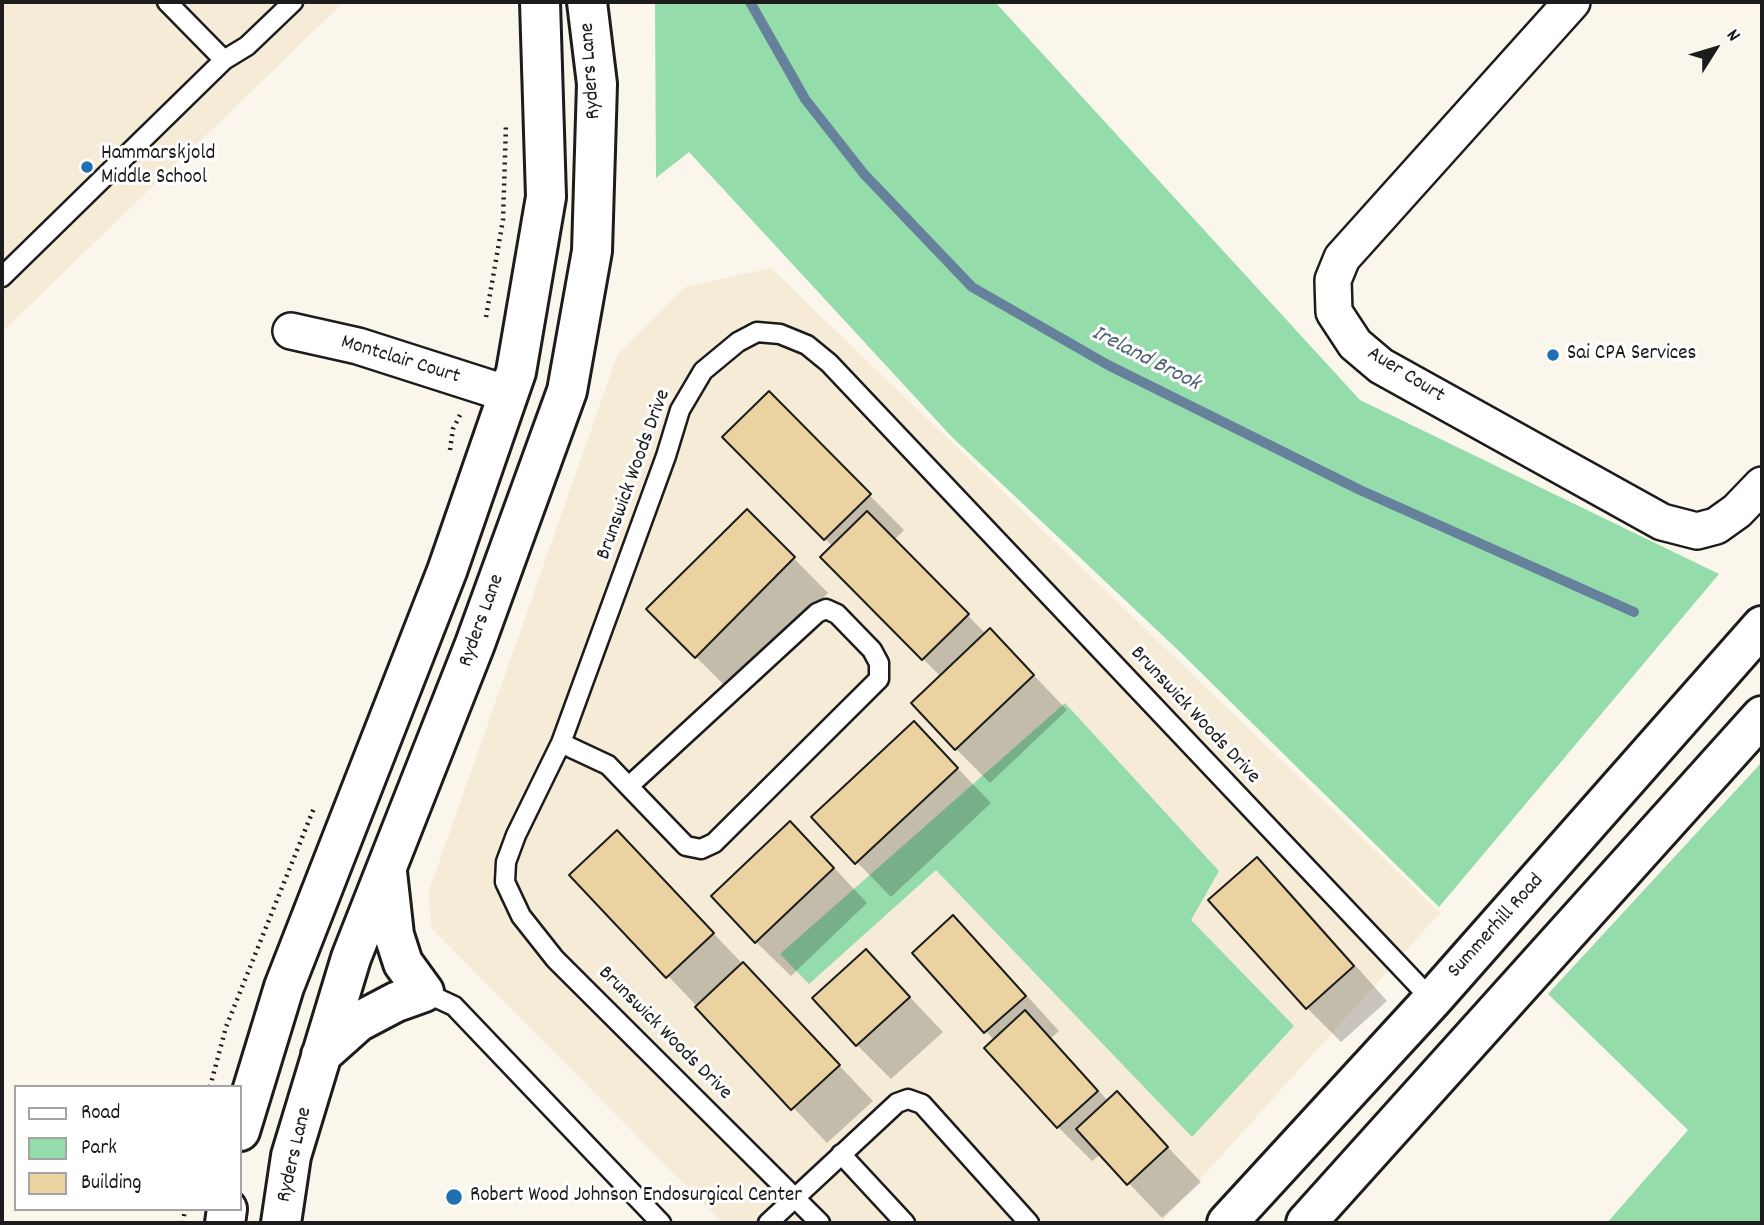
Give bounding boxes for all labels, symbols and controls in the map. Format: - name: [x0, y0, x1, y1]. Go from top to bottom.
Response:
- north arrow: [1680, 14, 1750, 84]
- street label: Ryders Lane: [576, 22, 608, 120]
- text: N: [1719, 24, 1746, 48]
- place label: Hammarskjold Middle School: [101, 142, 215, 192]
- marker: Hammarskjold Middle School: [79, 159, 95, 175]
- water label: Ireland Brook: [1086, 321, 1204, 399]
- street label: Montclair Court: [337, 331, 463, 391]
- street label: Auer Court: [1362, 342, 1448, 410]
- place label: Sai CPA Services: [1567, 342, 1696, 368]
- marker: Sai CPA Services: [1545, 347, 1561, 363]
- street label: Brunswick Woods Drive: [593, 386, 677, 564]
- street label: Ryders Lane: [455, 571, 511, 671]
- street label: Brunswick Woods Drive: [1124, 642, 1264, 790]
- street label: Summerhill Road: [1444, 870, 1550, 984]
- street label: Brunswick Woods Drive: [592, 962, 736, 1106]
- legend: [14, 1085, 242, 1211]
- text: Road: [81, 1099, 120, 1129]
- street label: Ryders Lane: [273, 1105, 319, 1205]
- text: Park: [81, 1134, 117, 1164]
- text: Building: [81, 1169, 141, 1199]
- place label: Robert Wood Johnson Endosurgical Center: [470, 1184, 802, 1210]
- marker: Robert Wood Johnson Endosurgical Center: [444, 1187, 464, 1207]

